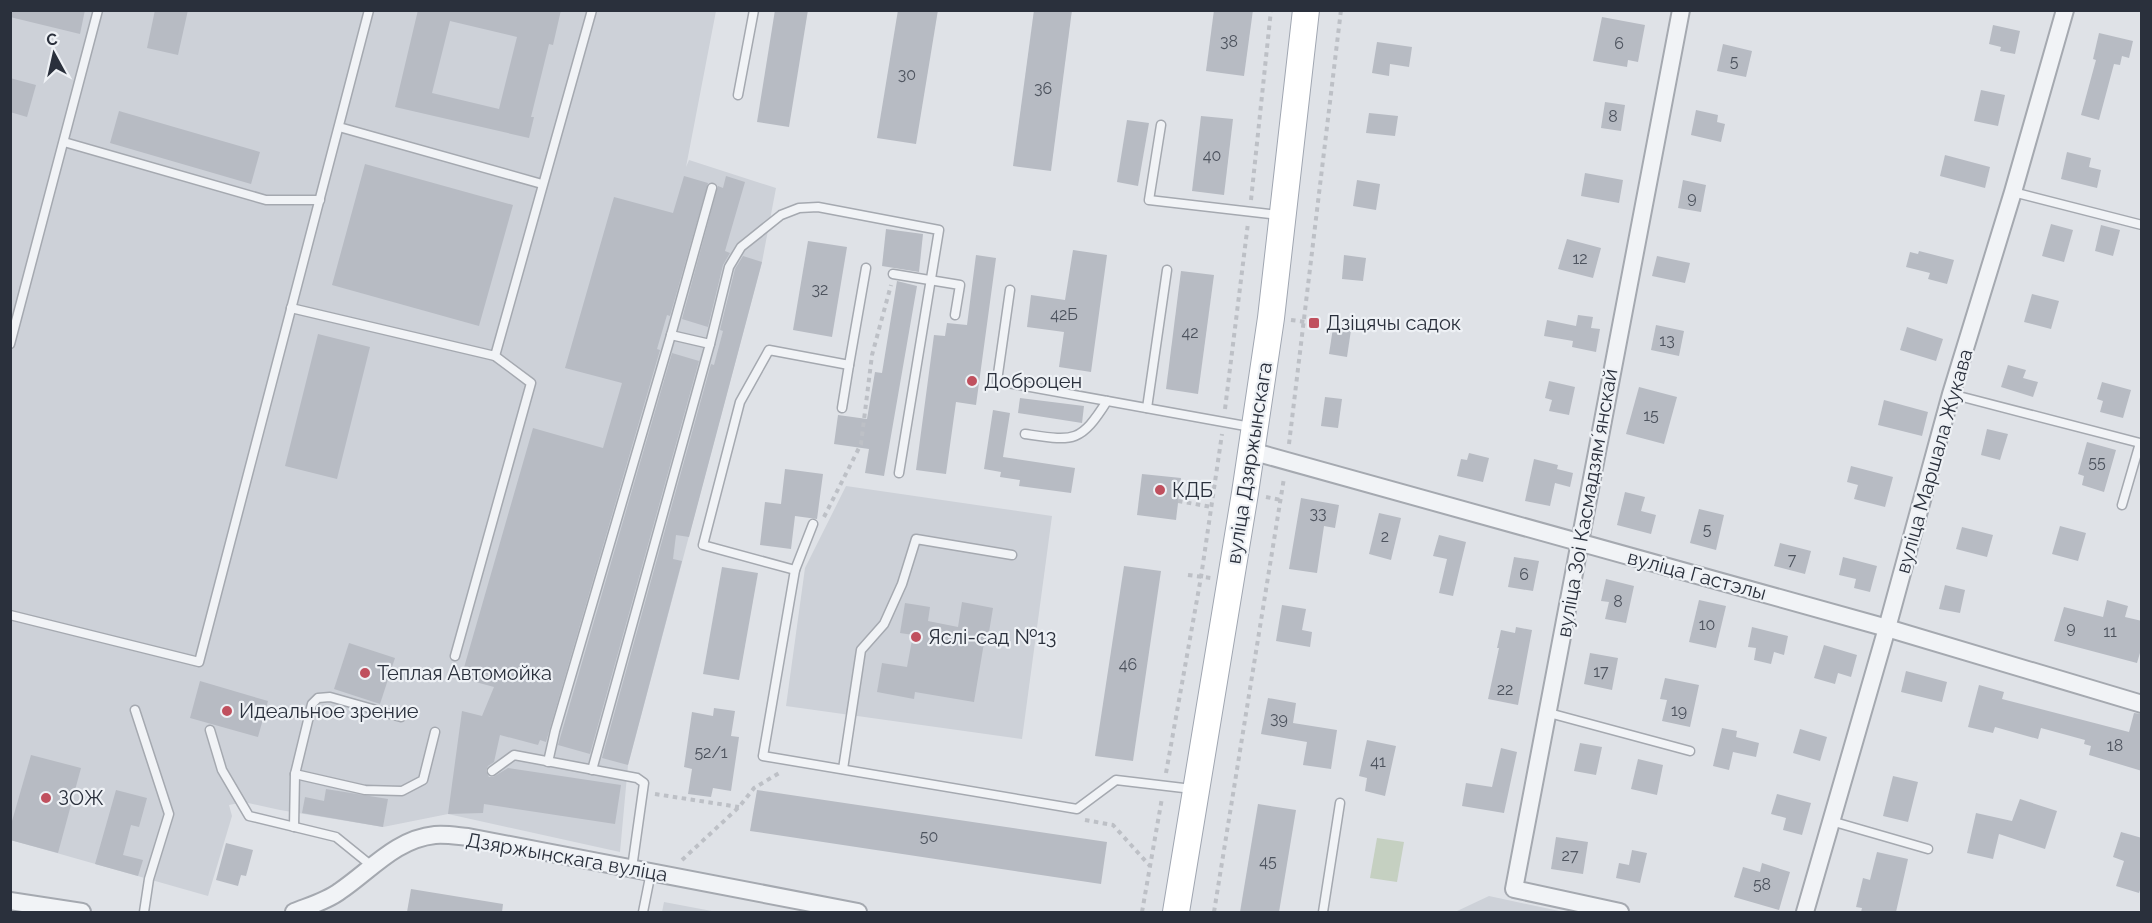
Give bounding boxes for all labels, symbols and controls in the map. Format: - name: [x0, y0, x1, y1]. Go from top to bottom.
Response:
- north arrow: [24, 24, 84, 84]
- text: С: [45, 29, 59, 50]
- house number: 38: [1220, 32, 1238, 51]
- house number: 6: [1614, 34, 1624, 53]
- house number: 5: [1730, 52, 1739, 71]
- house number: 30: [898, 65, 916, 84]
- house number: 36: [1034, 79, 1052, 98]
- house number: 8: [1608, 107, 1618, 126]
- house number: 40: [1203, 146, 1221, 165]
- house number: 9: [1687, 188, 1697, 207]
- house number: 12: [1572, 249, 1588, 268]
- house number: 32: [812, 280, 828, 299]
- house number: 42Б: [1050, 305, 1078, 324]
- place label: Дзіцячы садок: [1326, 311, 1461, 335]
- marker: Дзіцячы садок: [1307, 316, 1321, 330]
- house number: 42: [1181, 323, 1199, 342]
- house number: 13: [1659, 331, 1675, 350]
- street label: вуліца Маршала Жукава: [1890, 346, 1978, 576]
- street label: вуліца Дзяржынскага: [1221, 360, 1277, 566]
- street label: вуліца Зоі Касмадзямʼянскай: [1552, 367, 1622, 639]
- place label: Доброцен: [984, 369, 1082, 393]
- marker: Доброцен: [965, 374, 979, 388]
- house number: 15: [1643, 406, 1659, 425]
- house number: 55: [2088, 453, 2106, 472]
- place label: КДБ: [1172, 478, 1213, 502]
- marker: КДБ: [1153, 483, 1167, 497]
- house number: 33: [1309, 504, 1327, 523]
- house number: 5: [1703, 520, 1712, 539]
- house number: 2: [1381, 527, 1389, 546]
- street label: вуліца Гастэлы: [1625, 545, 1769, 605]
- house number: 7: [1788, 550, 1797, 569]
- house number: 6: [1519, 565, 1529, 584]
- house number: 8: [1613, 592, 1623, 611]
- house number: 10: [1699, 615, 1715, 634]
- house number: 9: [2066, 618, 2076, 637]
- house number: 11: [2103, 622, 2117, 641]
- place label: Яслі-сад №13: [928, 625, 1057, 649]
- marker: Яслі-сад №13: [909, 630, 923, 644]
- house number: 46: [1119, 655, 1137, 674]
- place label: Теплая Автомойка: [377, 661, 552, 685]
- house number: 17: [1593, 662, 1609, 681]
- marker: Теплая Автомойка: [358, 666, 372, 680]
- house number: 22: [1497, 680, 1513, 699]
- place label: Идеальное зрение: [239, 699, 419, 723]
- house number: 19: [1671, 701, 1687, 720]
- marker: Идеальное зрение: [220, 704, 234, 718]
- house number: 39: [1270, 709, 1288, 728]
- house number: 18: [2107, 736, 2123, 755]
- house number: 52/1: [694, 743, 728, 762]
- house number: 41: [1370, 752, 1386, 771]
- place label: ЗОЖ: [58, 786, 104, 810]
- marker: ЗОЖ: [39, 791, 53, 805]
- street label: Дзяржынскага вуліца: [464, 827, 670, 887]
- house number: 50: [920, 827, 938, 846]
- house number: 27: [1562, 846, 1579, 865]
- house number: 45: [1259, 852, 1277, 871]
- house number: 58: [1753, 875, 1771, 894]

